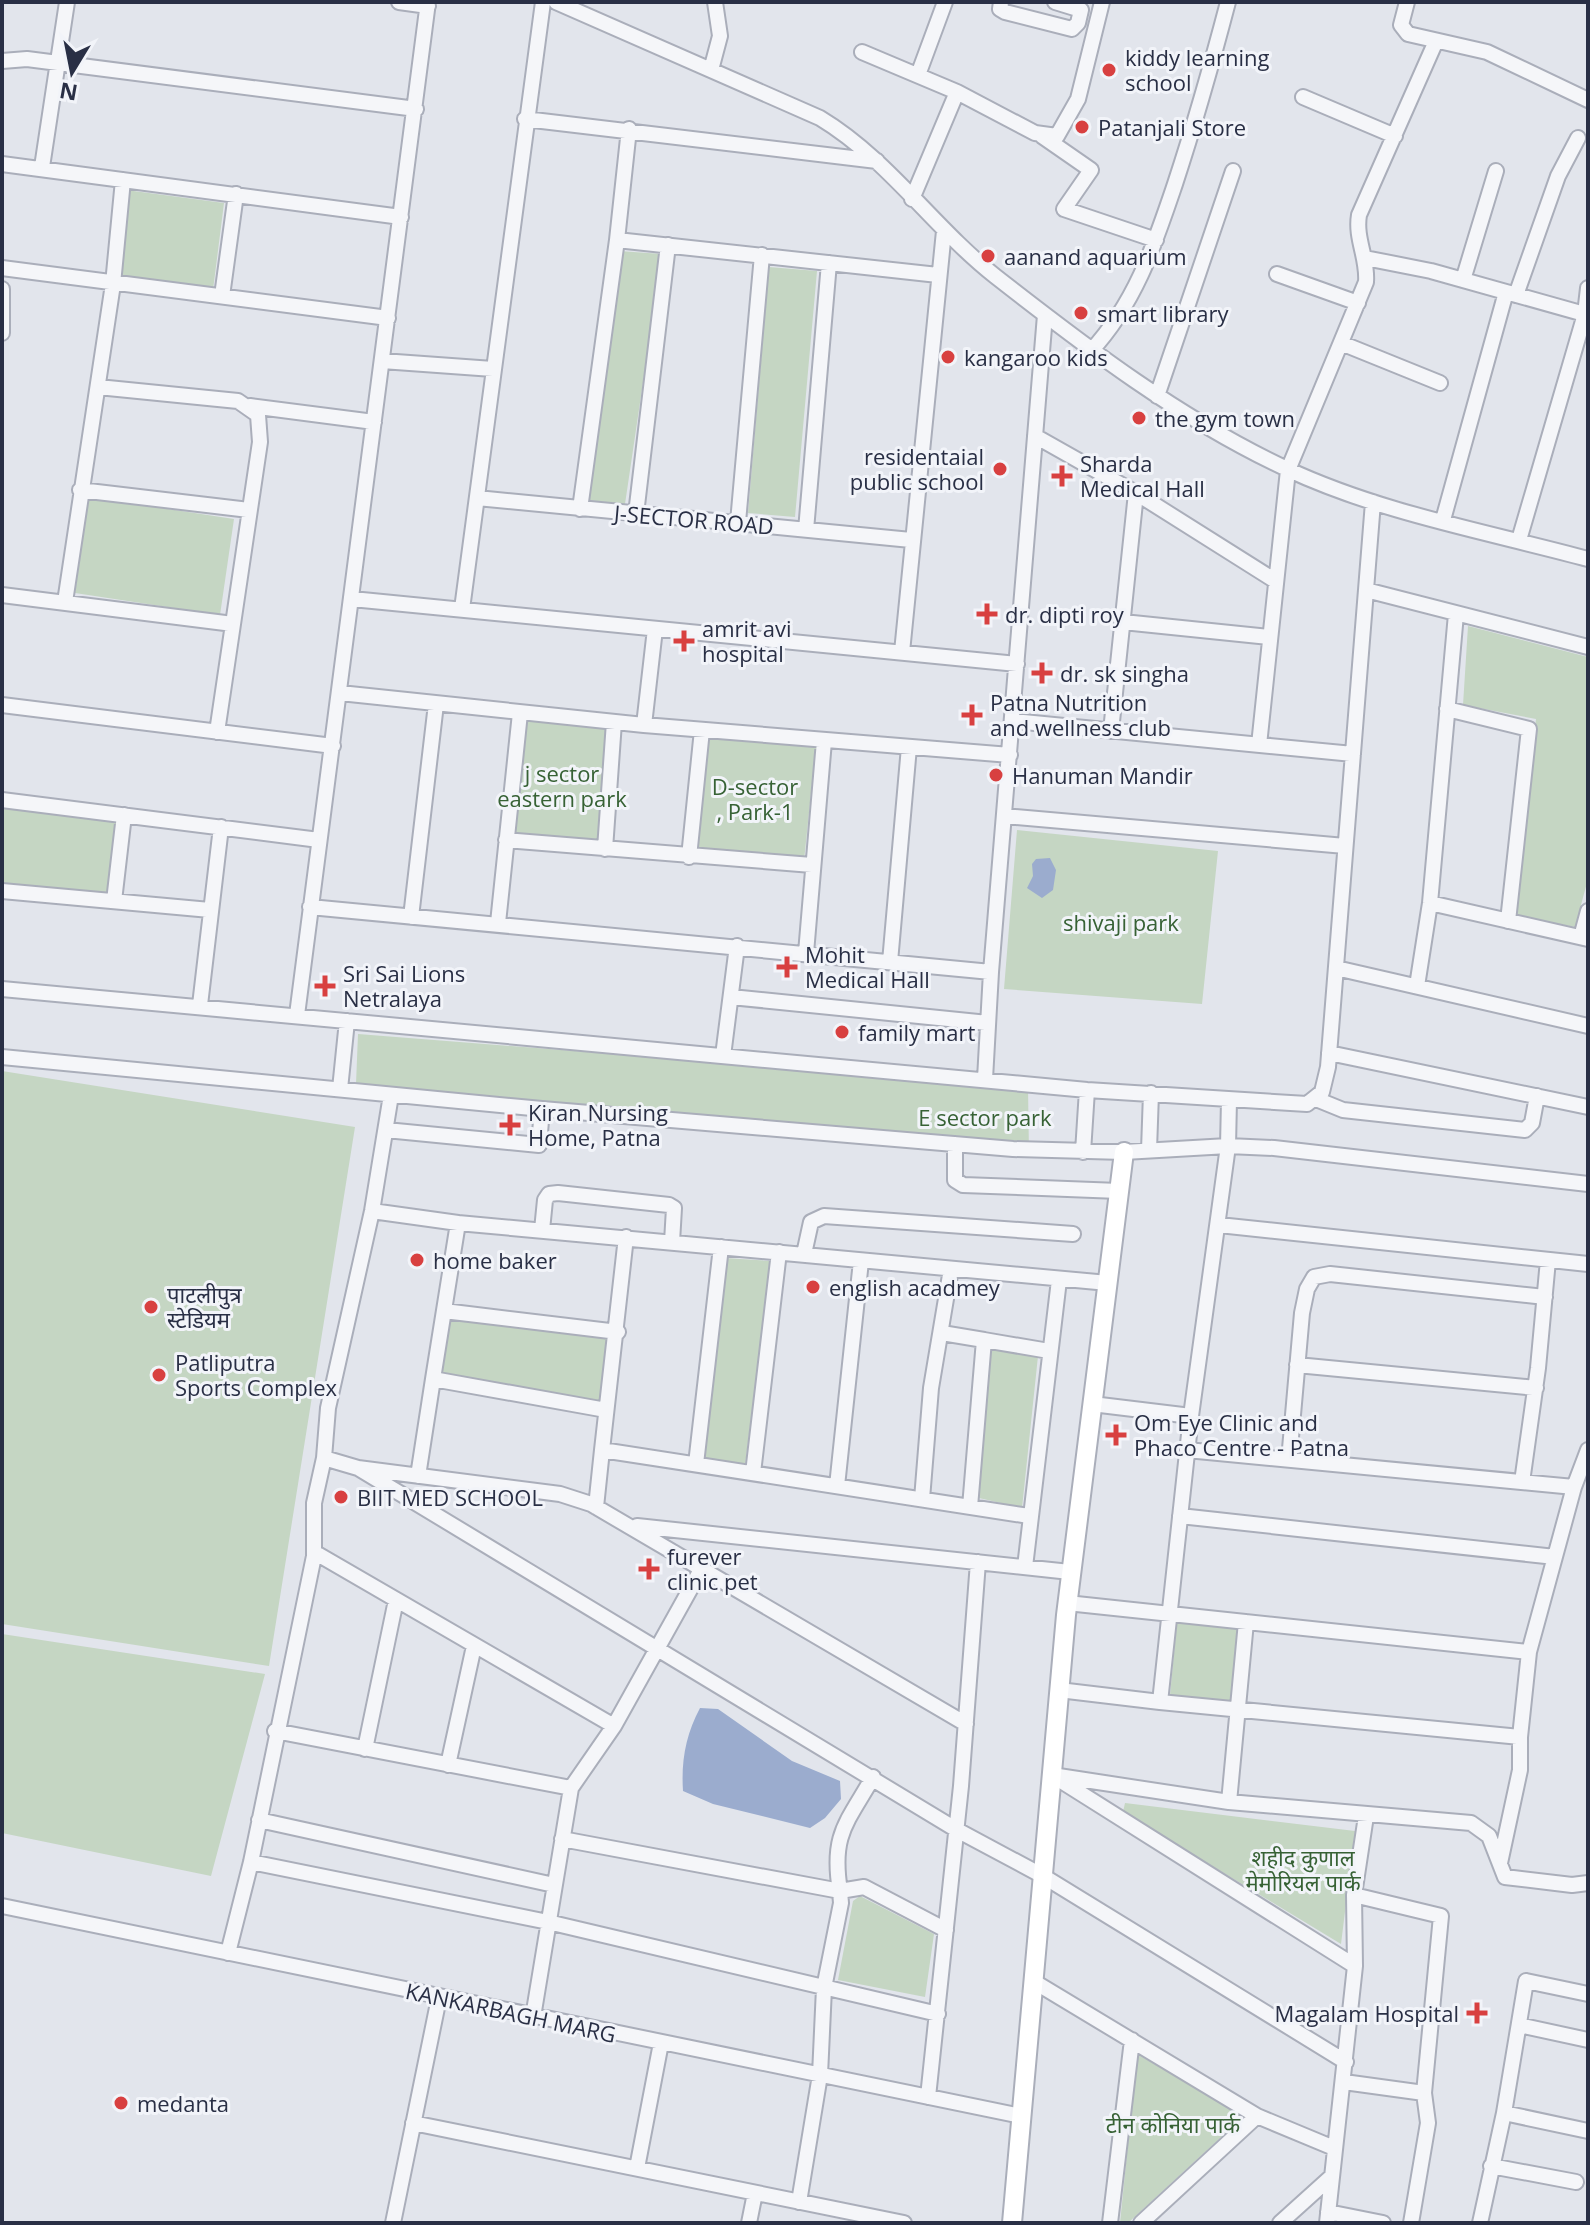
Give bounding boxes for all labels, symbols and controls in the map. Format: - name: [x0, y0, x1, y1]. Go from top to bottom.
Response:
- north arrow: [32, 32, 112, 112]
- place label: kiddy learning school: [1125, 42, 1269, 97]
- marker: kiddy learning school: [1100, 61, 1118, 79]
- text: N: [57, 76, 80, 109]
- place label: Patanjali Store: [1098, 112, 1246, 142]
- marker: Patanjali Store: [1073, 118, 1091, 136]
- place label: aanand aquarium: [1004, 241, 1187, 271]
- marker: aanand aquarium: [979, 247, 997, 265]
- place label: smart library: [1097, 298, 1229, 328]
- marker: smart library: [1072, 304, 1090, 322]
- place label: kangaroo kids: [964, 342, 1108, 372]
- marker: kangaroo kids: [939, 348, 957, 366]
- place label: the gym town: [1155, 403, 1295, 433]
- marker: the gym town: [1130, 409, 1148, 427]
- place label: residentaial public school: [850, 441, 984, 496]
- place label: Sharda Medical Hall: [1080, 448, 1205, 503]
- marker: residentaial public school: [991, 460, 1009, 478]
- marker: Sharda Medical Hall: [1051, 465, 1073, 487]
- street label: J-SECTOR ROAD: [611, 497, 775, 541]
- place label: dr. dipti roy: [1005, 599, 1125, 629]
- marker: dr. dipti roy: [976, 603, 998, 625]
- place label: amrit avi hospital: [702, 613, 791, 668]
- marker: amrit avi hospital: [673, 630, 695, 652]
- place label: dr. sk singha: [1060, 658, 1189, 688]
- marker: dr. sk singha: [1031, 662, 1053, 684]
- place label: Patna Nutrition and wellness club: [990, 687, 1171, 742]
- marker: Patna Nutrition and wellness club: [961, 704, 983, 726]
- park label: j sector eastern park: [497, 758, 627, 813]
- place label: Hanuman Mandir: [1012, 760, 1193, 790]
- marker: Hanuman Mandir: [987, 766, 1005, 784]
- park label: D-sector , Park-1: [712, 771, 798, 826]
- park label: shivaji park: [1063, 907, 1179, 937]
- place label: Mohit Medical Hall: [805, 939, 930, 994]
- marker: Mohit Medical Hall: [776, 956, 798, 978]
- place label: Sri Sai Lions Netralaya: [343, 958, 465, 1013]
- marker: Sri Sai Lions Netralaya: [314, 975, 336, 997]
- place label: family mart: [858, 1017, 975, 1047]
- marker: family mart: [833, 1023, 851, 1041]
- place label: Kiran Nursing Home, Patna: [528, 1097, 668, 1152]
- park label: E sector park: [918, 1102, 1052, 1132]
- marker: Kiran Nursing Home, Patna: [499, 1114, 521, 1136]
- place label: home baker: [433, 1245, 557, 1275]
- marker: home baker: [408, 1251, 426, 1269]
- place label: english acadmey: [829, 1272, 1001, 1302]
- marker: english acadmey: [804, 1278, 822, 1296]
- place label: पाटलीपुत्र स्टेडियम: [167, 1279, 242, 1334]
- marker: पाटलीपुत्र स्टेडियम: [142, 1298, 160, 1316]
- place label: Patliputra Sports Complex: [175, 1347, 338, 1402]
- marker: Patliputra Sports Complex: [150, 1366, 168, 1384]
- place label: Om Eye Clinic and Phaco Centre - Patna: [1134, 1407, 1349, 1462]
- marker: Om Eye Clinic and Phaco Centre - Patna: [1105, 1424, 1127, 1446]
- place label: BIIT MED SCHOOL: [357, 1482, 543, 1512]
- marker: BIIT MED SCHOOL: [332, 1488, 350, 1506]
- place label: furever clinic pet: [667, 1541, 758, 1596]
- marker: furever clinic pet: [638, 1558, 660, 1580]
- park label: शहीद कुणाल मेमोरियल पार्क: [1245, 1842, 1362, 1897]
- street label: KANKARBAGH MARG: [403, 1975, 619, 2049]
- place label: Magalam Hospital: [1274, 1998, 1459, 2028]
- marker: Magalam Hospital: [1466, 2002, 1488, 2024]
- place label: medanta: [137, 2088, 229, 2118]
- marker: medanta: [112, 2094, 130, 2112]
- park label: टीन कोनिया पार्क: [1106, 2109, 1241, 2139]

